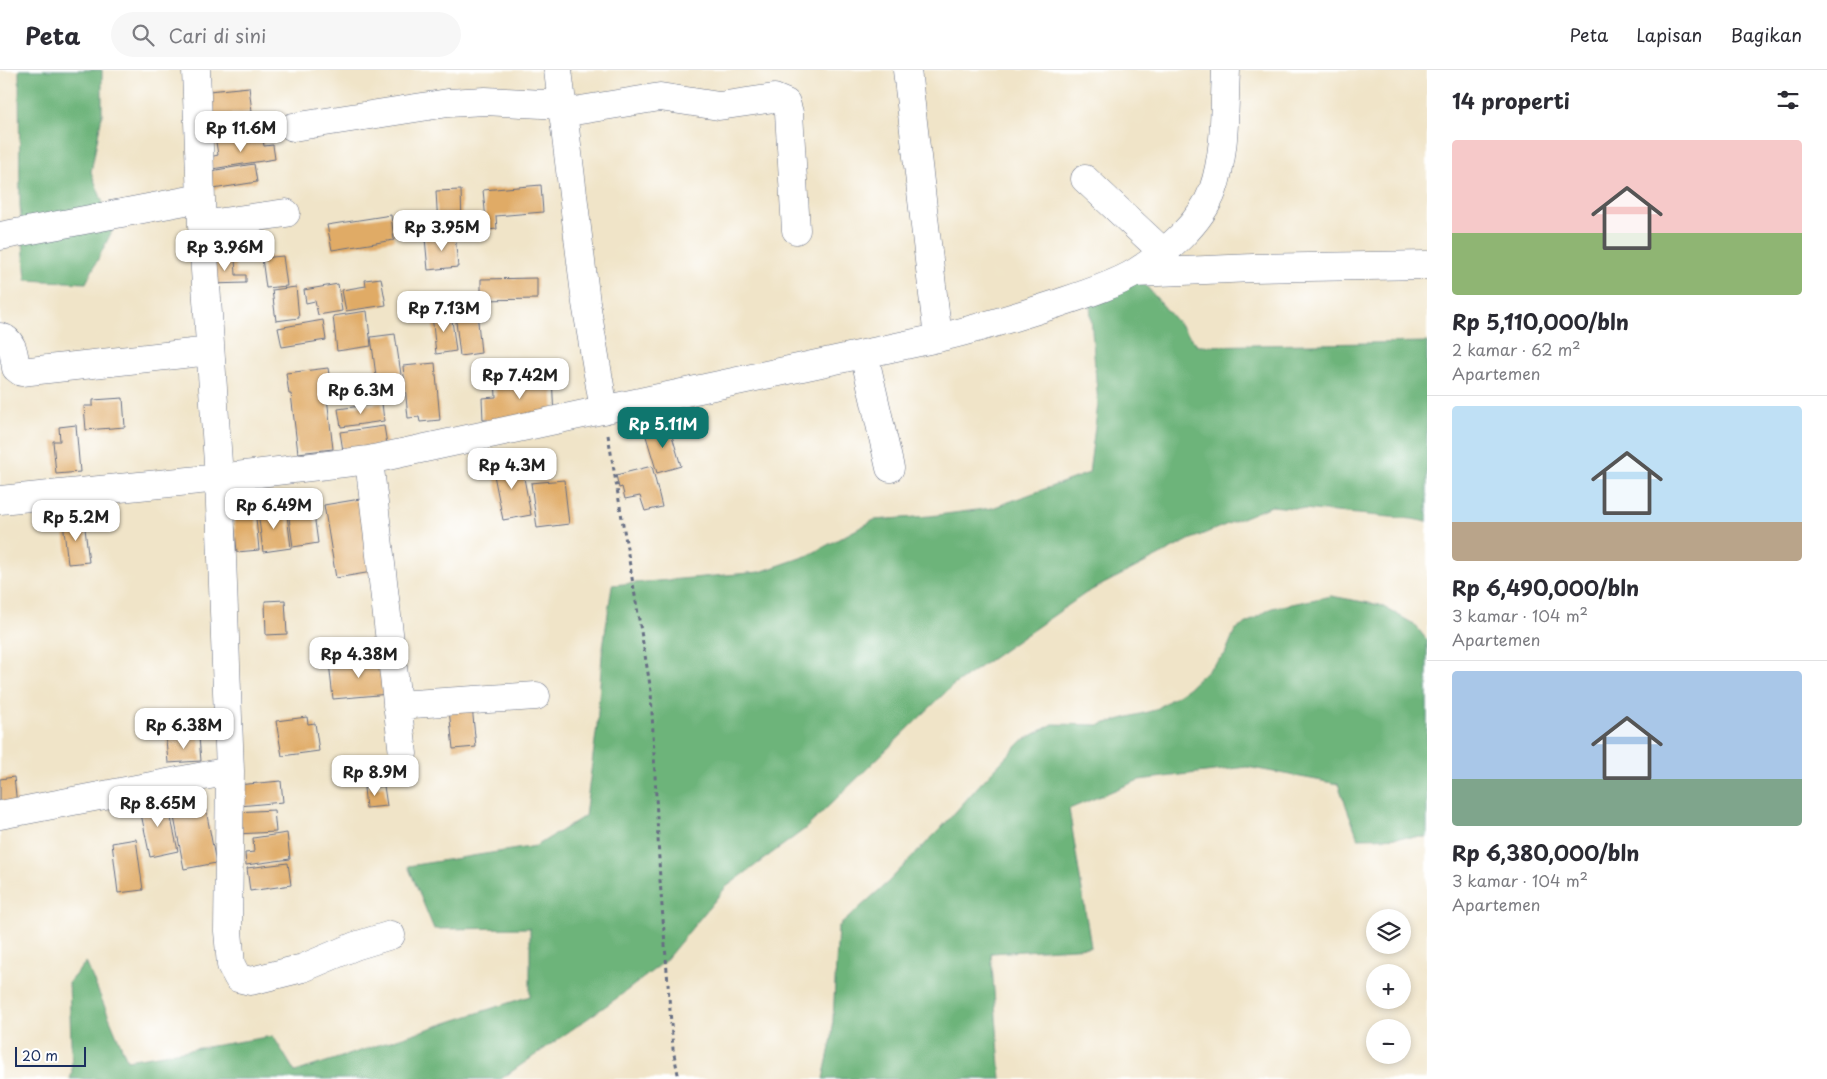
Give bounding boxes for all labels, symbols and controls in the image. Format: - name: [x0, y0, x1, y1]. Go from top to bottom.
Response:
- search box: [111, 12, 461, 57]
- text: Peta: [25, 17, 81, 53]
- icon: search: [129, 21, 157, 49]
- text: Cari di sini: [169, 21, 266, 49]
- text: Peta: [1570, 21, 1608, 48]
- text: Lapisan: [1636, 21, 1702, 48]
- text: Bagikan: [1730, 21, 1802, 48]
- text: 14 properti: [1452, 84, 1570, 116]
- icon: filters: [1774, 86, 1802, 114]
- pin: Rp 11.6M: [189, 111, 293, 153]
- text: Rp 11.6M: [206, 115, 276, 139]
- icon: home: [1582, 173, 1672, 263]
- pin: Rp 3.95M: [390, 210, 494, 252]
- text: Rp 3.95M: [404, 214, 480, 238]
- pin: Rp 3.96M: [173, 230, 277, 272]
- text: Rp 3.96M: [187, 234, 263, 258]
- pin: Rp 7.13M: [392, 290, 496, 333]
- text: Rp 7.13M: [408, 295, 480, 319]
- text: Rp 5,110,000/bln: [1452, 305, 1629, 337]
- text: 2 kamar · 62 m²: [1452, 337, 1580, 361]
- pin: Rp 7.42M: [468, 358, 572, 400]
- text: Apartemen: [1452, 361, 1541, 385]
- text: Rp 7.42M: [482, 362, 558, 386]
- pin: Rp 6.3M: [315, 372, 407, 415]
- text: Rp 6.3M: [328, 377, 394, 401]
- pin: Rp 5.11M: [611, 406, 715, 449]
- text: Rp 5.11M: [629, 411, 697, 435]
- icon: home: [1582, 438, 1672, 528]
- pin: Rp 4.3M: [466, 448, 558, 490]
- text: Rp 4.3M: [479, 452, 545, 476]
- pin: Rp 6.49M: [222, 488, 326, 530]
- text: Rp 6.49M: [236, 492, 312, 516]
- pin: Rp 5.2M: [30, 500, 122, 542]
- text: Rp 5.2M: [43, 504, 109, 528]
- text: Rp 6,490,000/bln: [1452, 571, 1639, 603]
- text: 3 kamar · 104 m²: [1452, 603, 1588, 627]
- text: Apartemen: [1452, 627, 1541, 651]
- pin: Rp 4.38M: [307, 636, 411, 679]
- text: Rp 4.38M: [320, 641, 398, 665]
- icon: home: [1582, 703, 1672, 793]
- pin: Rp 6.38M: [132, 708, 236, 750]
- text: Rp 6.38M: [146, 712, 222, 736]
- pin: Rp 8.9M: [329, 754, 421, 797]
- text: Rp 8.9M: [343, 759, 407, 783]
- pin: Rp 8.65M: [106, 786, 210, 828]
- text: Rp 8.65M: [120, 790, 196, 814]
- text: Rp 6,380,000/bln: [1452, 836, 1639, 868]
- text: 3 kamar · 104 m²: [1452, 868, 1588, 892]
- text: Apartemen: [1452, 892, 1541, 916]
- map controls: [1366, 909, 1411, 1064]
- button: layers: [1366, 909, 1411, 954]
- button: +: [1366, 964, 1411, 1009]
- button: −: [1366, 1019, 1411, 1064]
- scale bar: [15, 1044, 86, 1067]
- text: 20 m: [22, 1045, 58, 1066]

